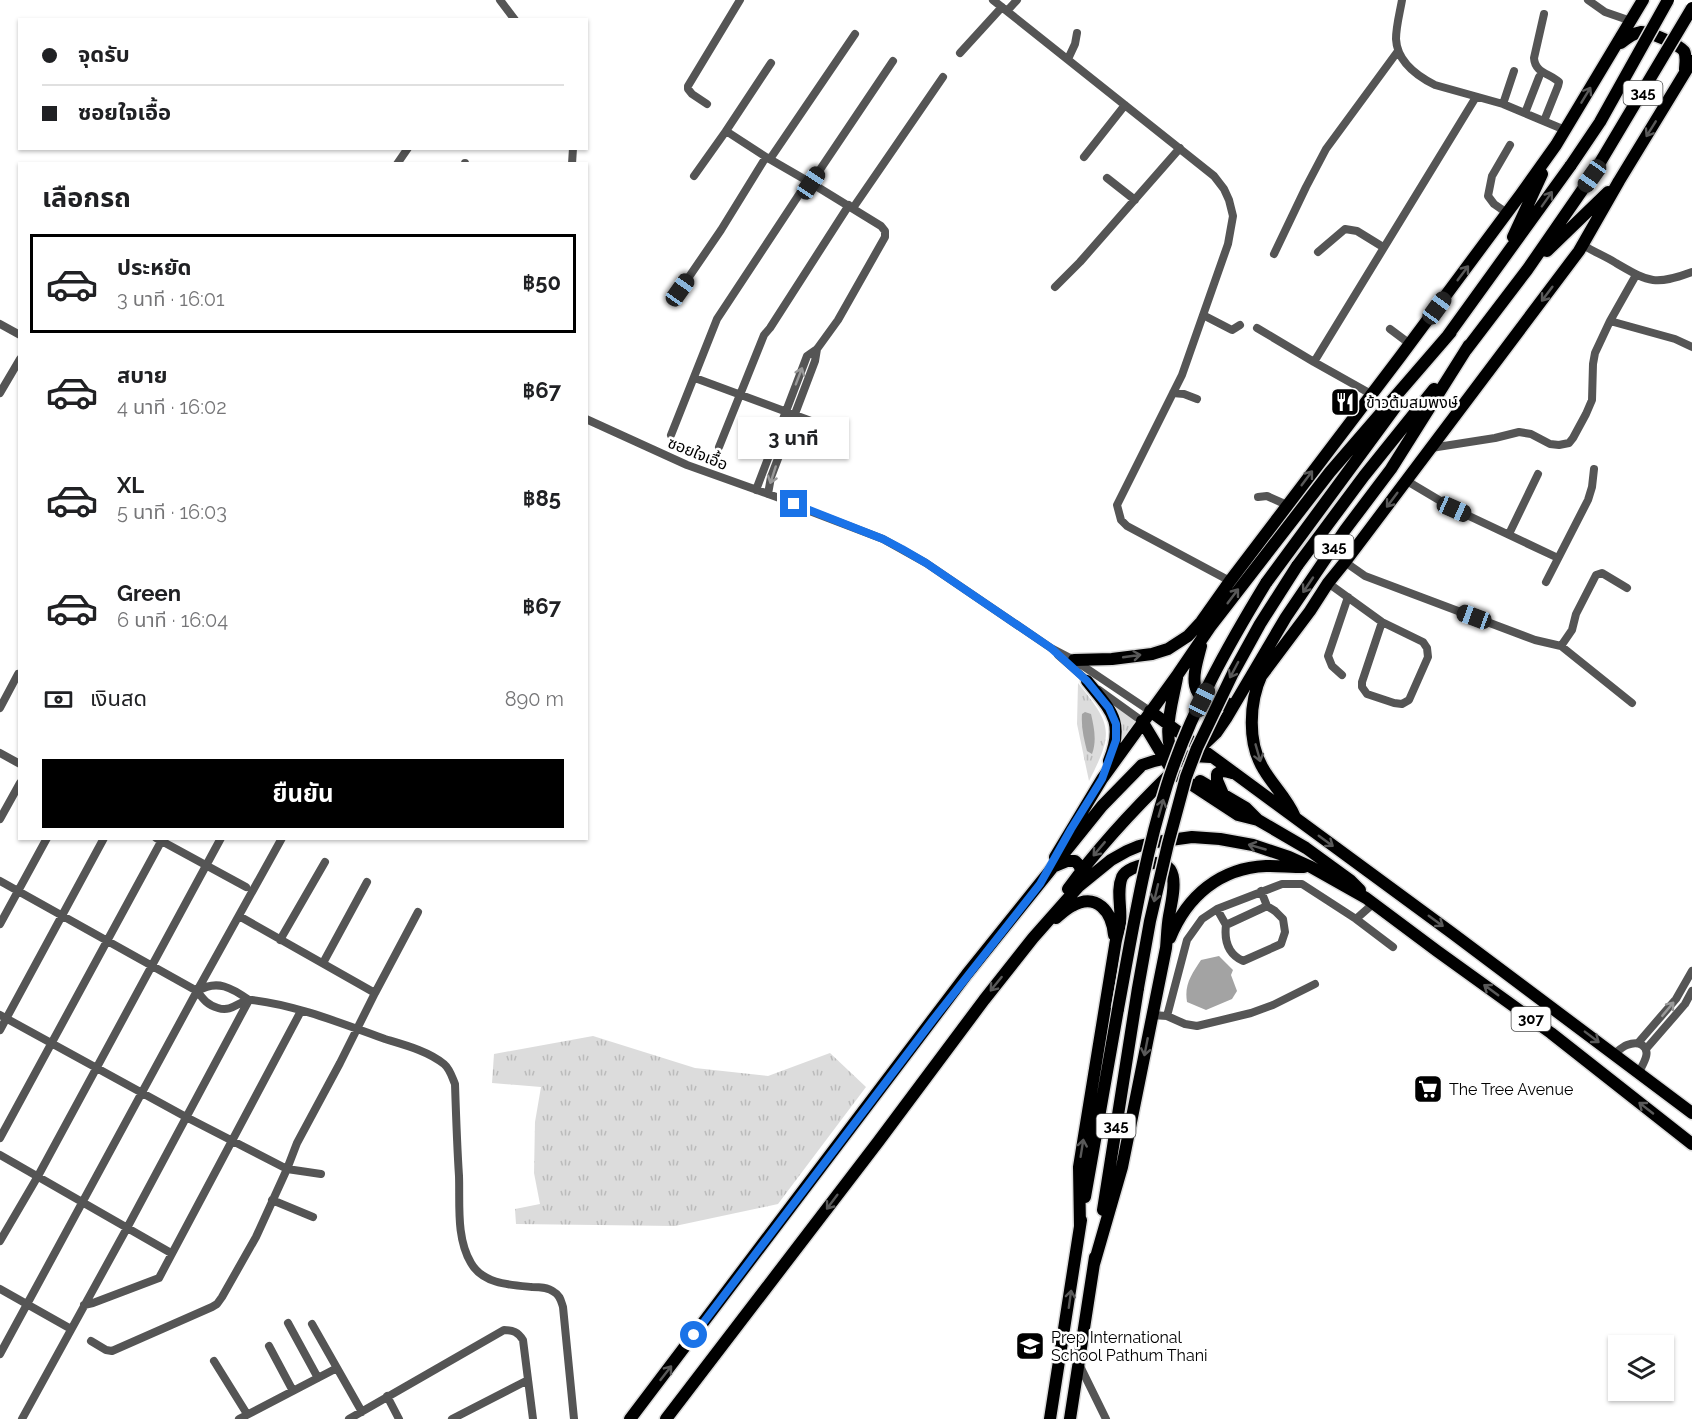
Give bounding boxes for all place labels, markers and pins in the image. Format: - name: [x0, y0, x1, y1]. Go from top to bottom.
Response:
- restaurant icon: ข้าวต้มสมพงษ์: [1329, 386, 1361, 418]
- place label: ข้าวต้มสมพงษ์: [1366, 393, 1458, 412]
- supermarket icon: The Tree Avenue: [1412, 1073, 1444, 1105]
- place label: The Tree Avenue: [1449, 1080, 1573, 1099]
- place label: Prep International School Pathum Thani: [1051, 1328, 1207, 1365]
- school or university icon: Prep International School Pathum Thani: [1014, 1330, 1046, 1362]

